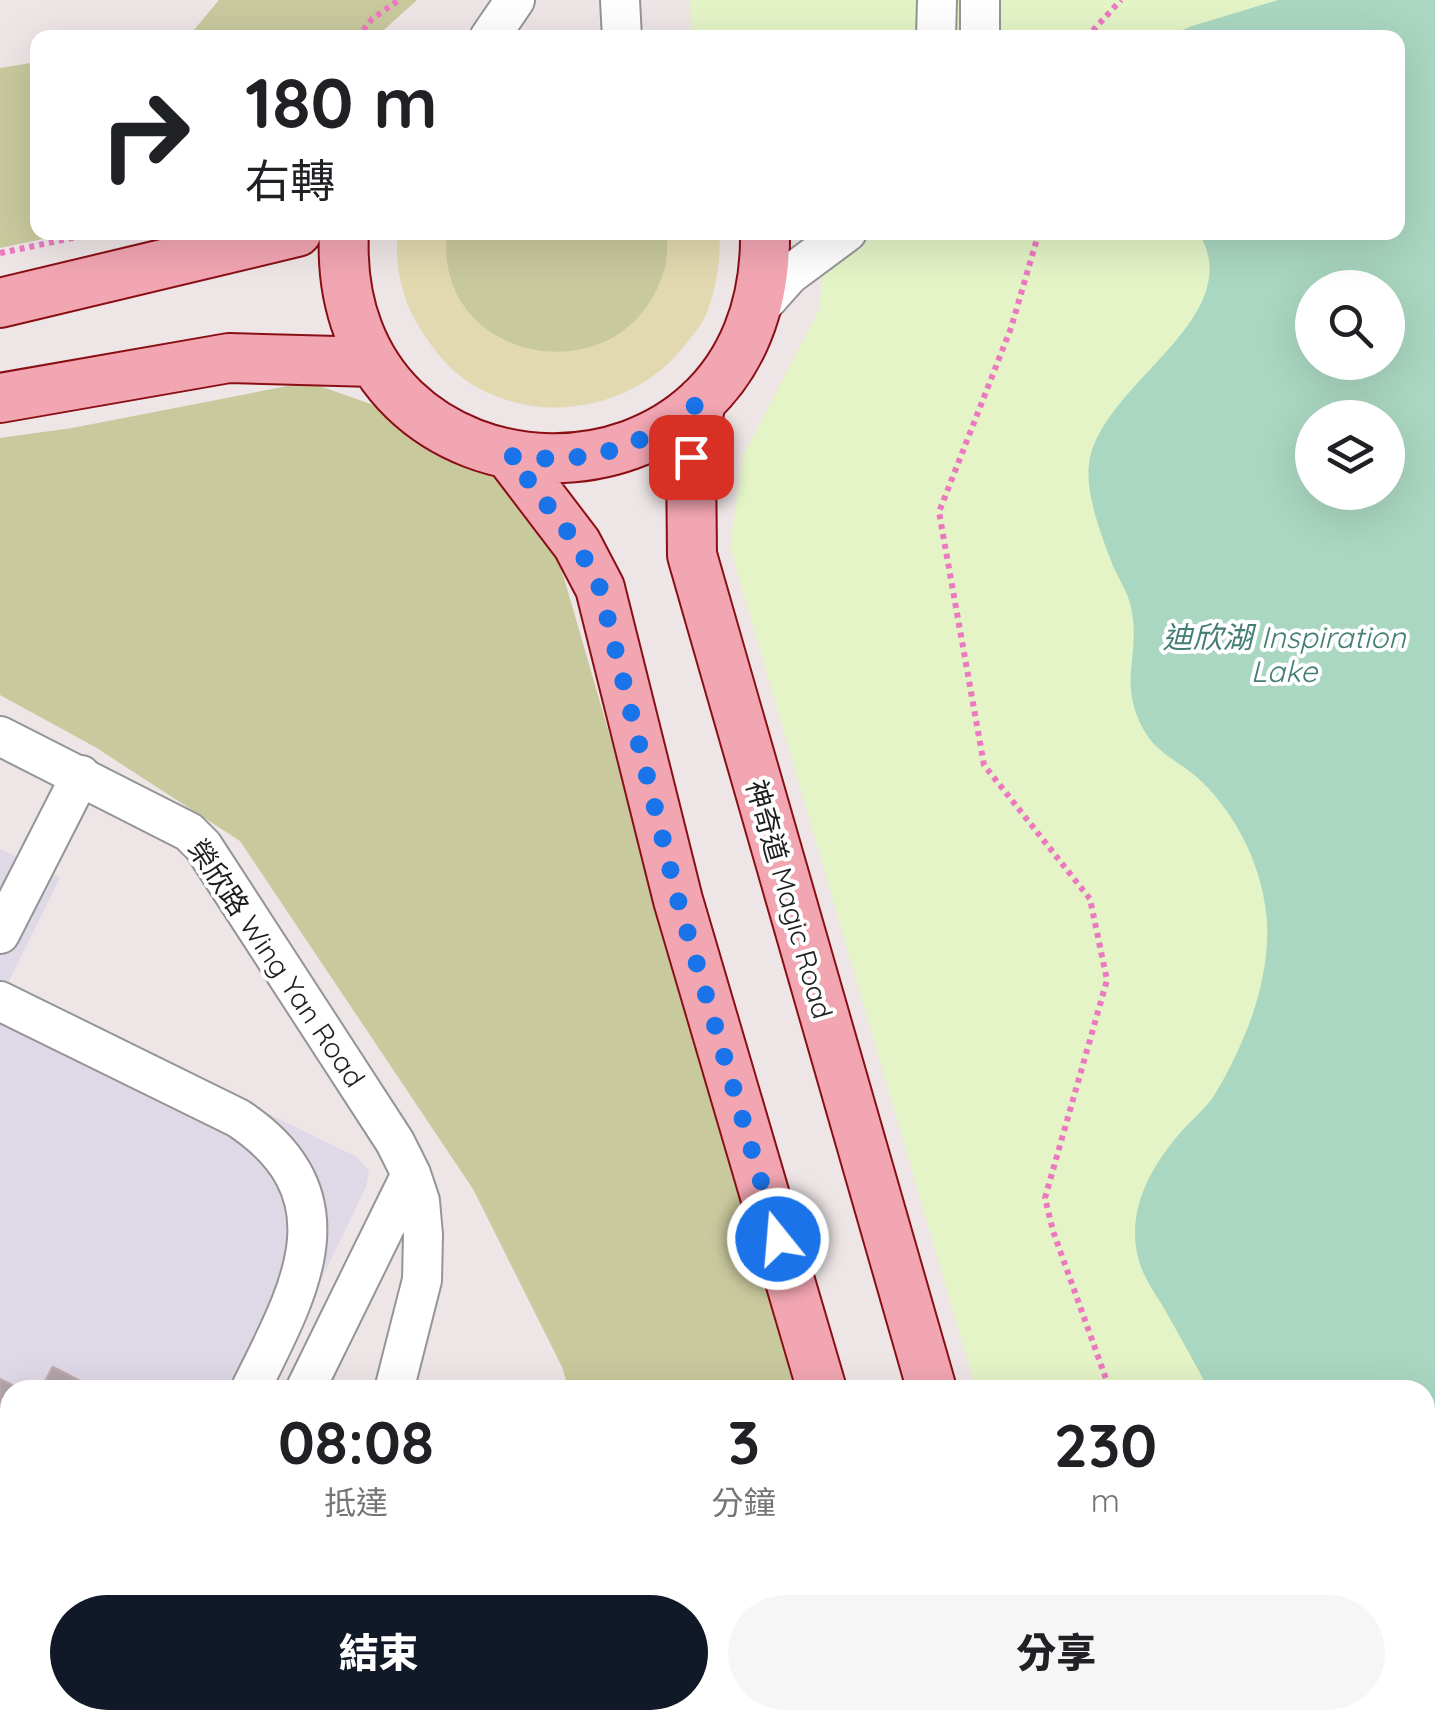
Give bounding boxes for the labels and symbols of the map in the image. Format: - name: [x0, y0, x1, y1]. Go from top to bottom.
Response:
- pin: [649, 415, 734, 500]
- water label: 迪欣湖 Inspiration Lake: [1162, 618, 1406, 690]
- street label: 神奇道 Magic Road: [739, 776, 841, 1022]
- street label: 榮欣路 Wing Yan Road: [181, 833, 373, 1093]
- position arrow: [726, 1187, 830, 1291]

